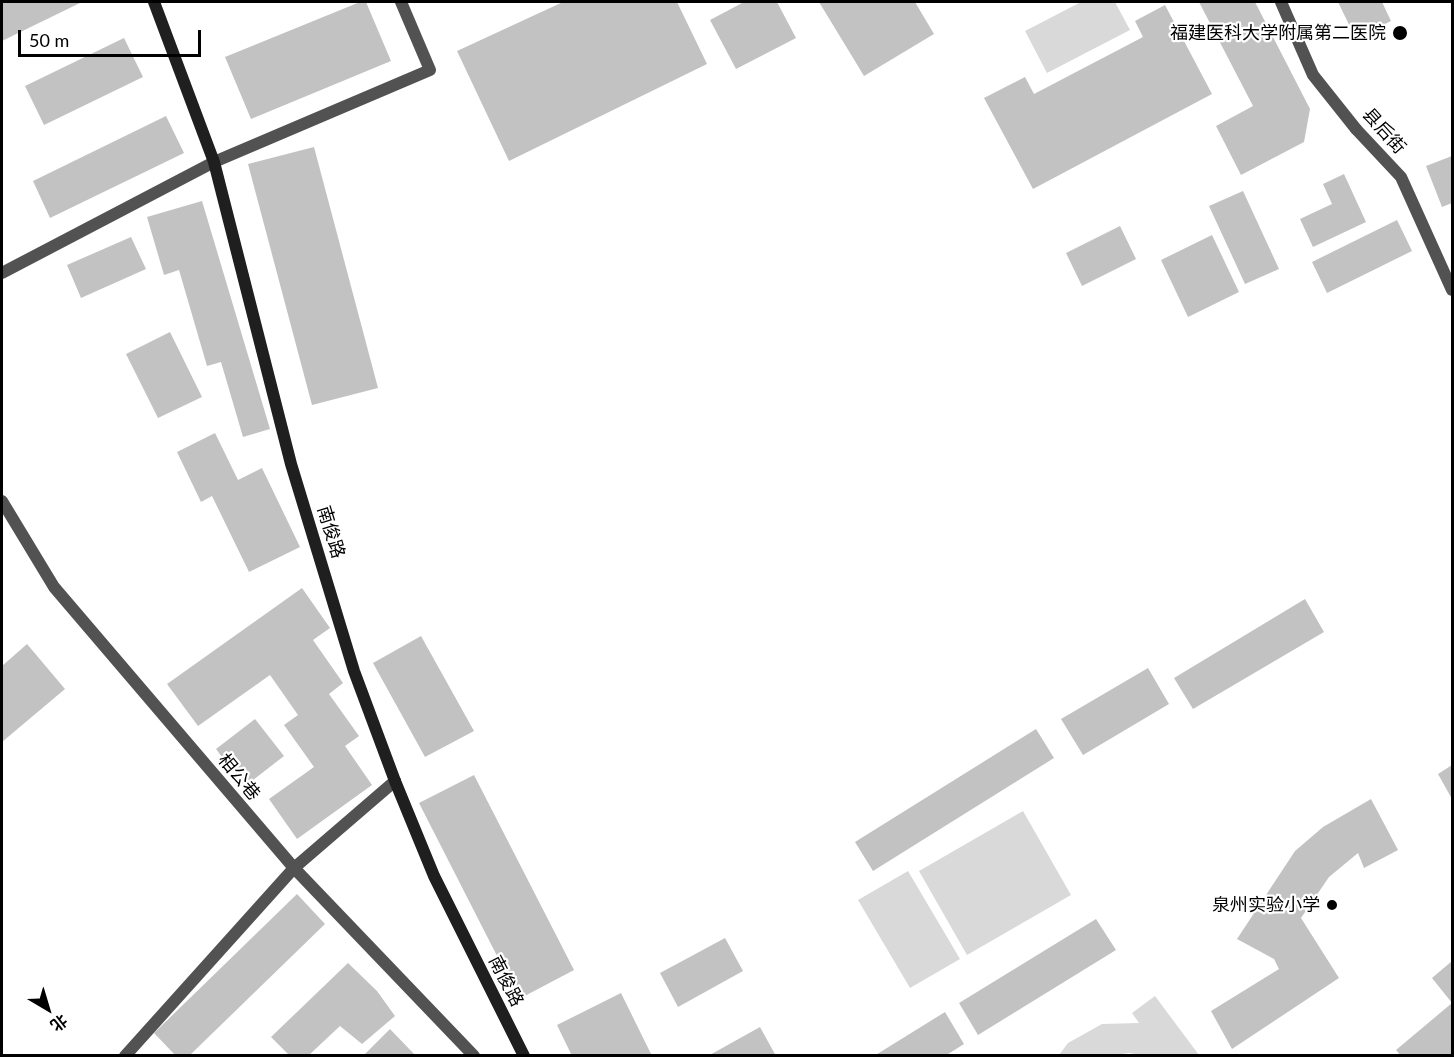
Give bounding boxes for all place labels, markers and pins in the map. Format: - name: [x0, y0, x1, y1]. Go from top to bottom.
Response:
- place label: 福建医科大学附属第二医院: [1170, 22, 1386, 44]
- marker: 福建医科大学附属第二医院: [1391, 24, 1409, 42]
- place label: 泉州实验小学: [1212, 894, 1320, 916]
- marker: 泉州实验小学: [1325, 898, 1339, 912]

